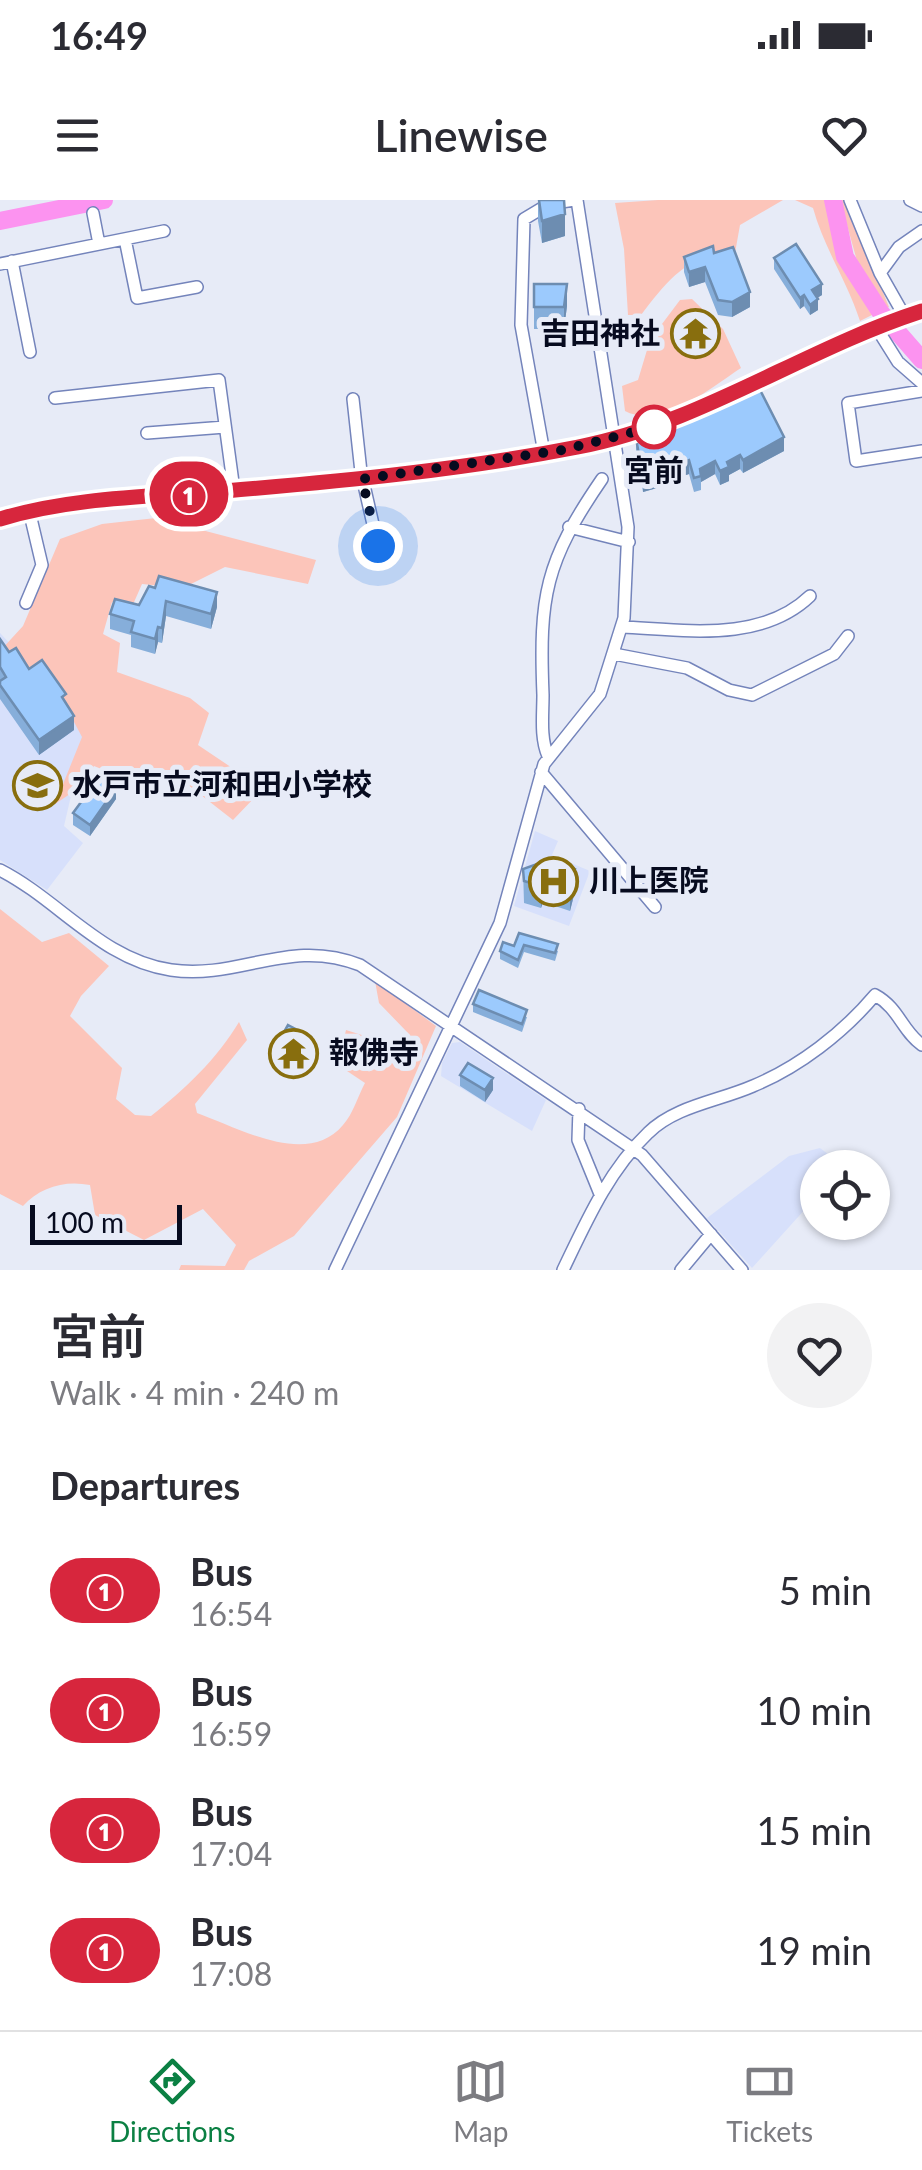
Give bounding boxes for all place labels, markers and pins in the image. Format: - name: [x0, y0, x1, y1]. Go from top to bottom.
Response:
- temple icon: 吉田神社: [669, 308, 721, 360]
- place label: 吉田神社: [540, 314, 660, 350]
- marker: 宮前: [633, 406, 675, 448]
- place label: 宮前: [624, 451, 684, 487]
- school or university icon: 水戸市立河和田小学校: [11, 759, 63, 811]
- place label: 水戸市立河和田小学校: [72, 765, 372, 801]
- hospital icon: 川上医院: [528, 855, 580, 907]
- place label: 川上医院: [589, 861, 709, 897]
- temple icon: 報佛寺: [268, 1027, 320, 1079]
- place label: 報佛寺: [329, 1033, 419, 1069]

